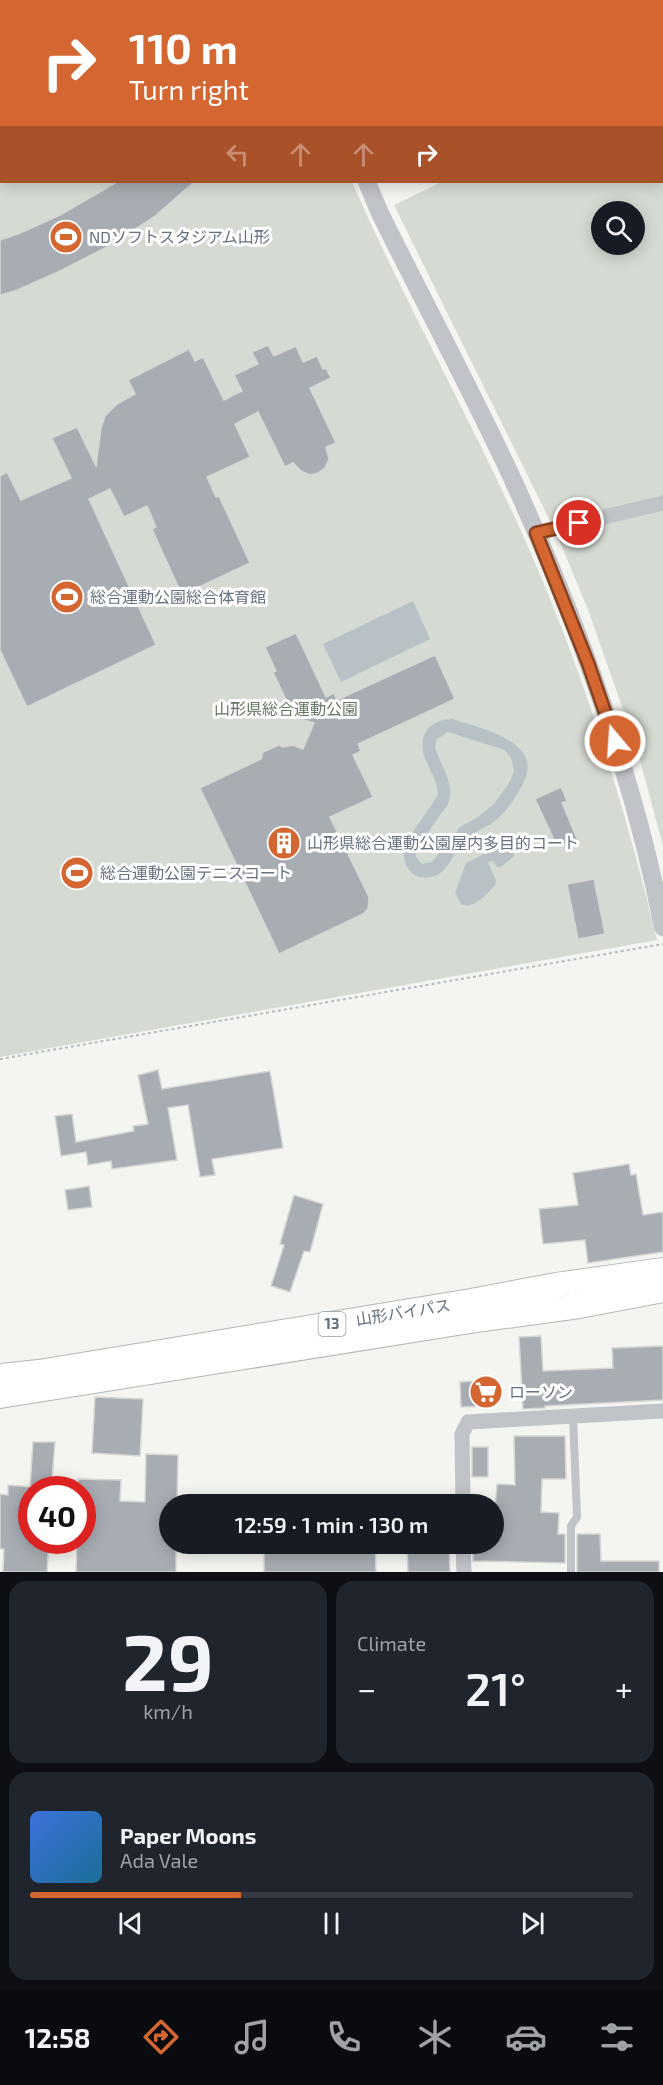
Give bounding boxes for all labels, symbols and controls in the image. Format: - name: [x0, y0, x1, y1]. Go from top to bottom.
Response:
- text: 110 m: [129, 22, 238, 72]
- icon: right: [30, 24, 108, 102]
- text: Turn right: [129, 73, 249, 105]
- icon: left: [221, 138, 254, 171]
- icon: ahead: [284, 138, 317, 171]
- icon: ahead: [347, 138, 380, 171]
- icon: right: [410, 138, 443, 171]
- map controls: [591, 201, 645, 255]
- button: search: [591, 201, 645, 255]
- sports icon: NDソフトスタジアム山形: [48, 219, 84, 255]
- place label: NDソフトスタジアム山形: [89, 227, 270, 246]
- pin: [553, 497, 604, 548]
- icon: arrive: [562, 506, 595, 539]
- sports icon: 総合運動公園総合体育館: [49, 579, 85, 615]
- place label: 総合運動公園総合体育館: [90, 587, 266, 606]
- park label: 山形県総合運動公園: [214, 699, 358, 718]
- position arrow: [583, 709, 647, 773]
- building icon: 山形県総合運動公園屋内多目的コート: [266, 825, 302, 861]
- place label: 山形県総合運動公園屋内多目的コート: [307, 833, 579, 852]
- sports icon: 総合運動公園テニスコート: [59, 855, 95, 891]
- place label: 総合運動公園テニスコート: [100, 863, 292, 882]
- street label: 山形バイパス: [354, 1295, 452, 1328]
- road number: 13: [318, 1312, 346, 1336]
- supermarket icon: ローソン: [468, 1374, 504, 1410]
- place label: ローソン: [509, 1382, 573, 1401]
- speed limit sign: 40: [18, 1476, 96, 1554]
- text: 12:59 · 1 min · 130 m: [235, 1511, 428, 1537]
- text: 29: [122, 1613, 214, 1707]
- text: Climate: [357, 1631, 426, 1655]
- text: 21°: [465, 1661, 526, 1715]
- text: −: [357, 1668, 376, 1708]
- text: +: [615, 1668, 633, 1708]
- text: km/h: [143, 1699, 193, 1723]
- text: Paper Moons: [120, 1822, 256, 1848]
- text: Ada Vale: [120, 1848, 198, 1872]
- icon: previous: [114, 1907, 147, 1940]
- icon: pause: [315, 1907, 348, 1940]
- icon: next: [516, 1907, 549, 1940]
- icon: directions: [140, 2016, 182, 2058]
- icon: music: [231, 2016, 273, 2058]
- icon: phone: [323, 2016, 365, 2058]
- icon: climate: [414, 2016, 456, 2058]
- icon: car: [505, 2016, 547, 2058]
- icon: filters: [596, 2016, 638, 2058]
- text: 12:58: [25, 2021, 91, 2053]

